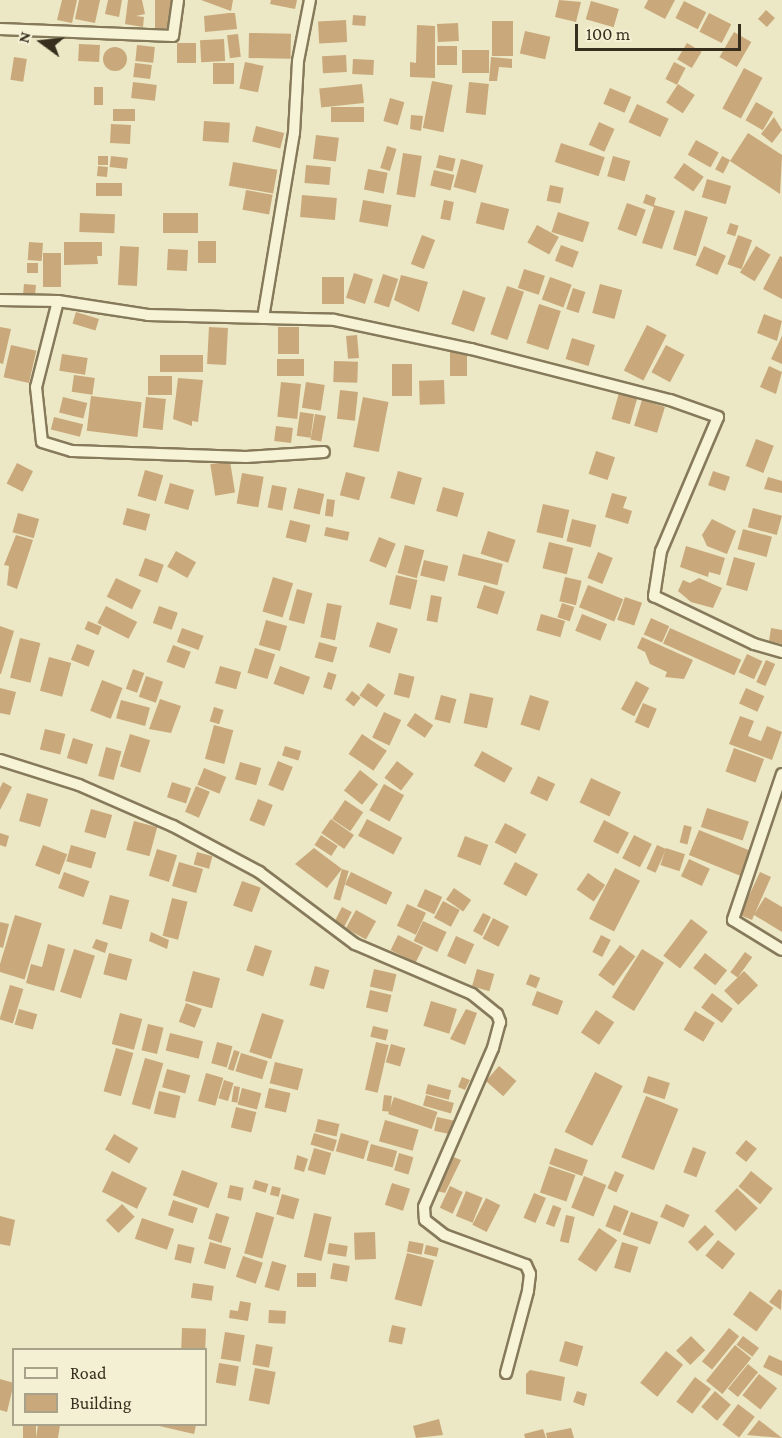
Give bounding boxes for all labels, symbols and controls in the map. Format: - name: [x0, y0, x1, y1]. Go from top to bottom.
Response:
- north arrow: [12, 12, 72, 72]
- scale bar: [578, 12, 744, 50]
- text: 100 m: [586, 24, 630, 44]
- text: N: [15, 30, 34, 45]
- legend: [12, 1348, 207, 1426]
- text: Road: [70, 1363, 107, 1383]
- text: Building: [70, 1393, 131, 1413]

